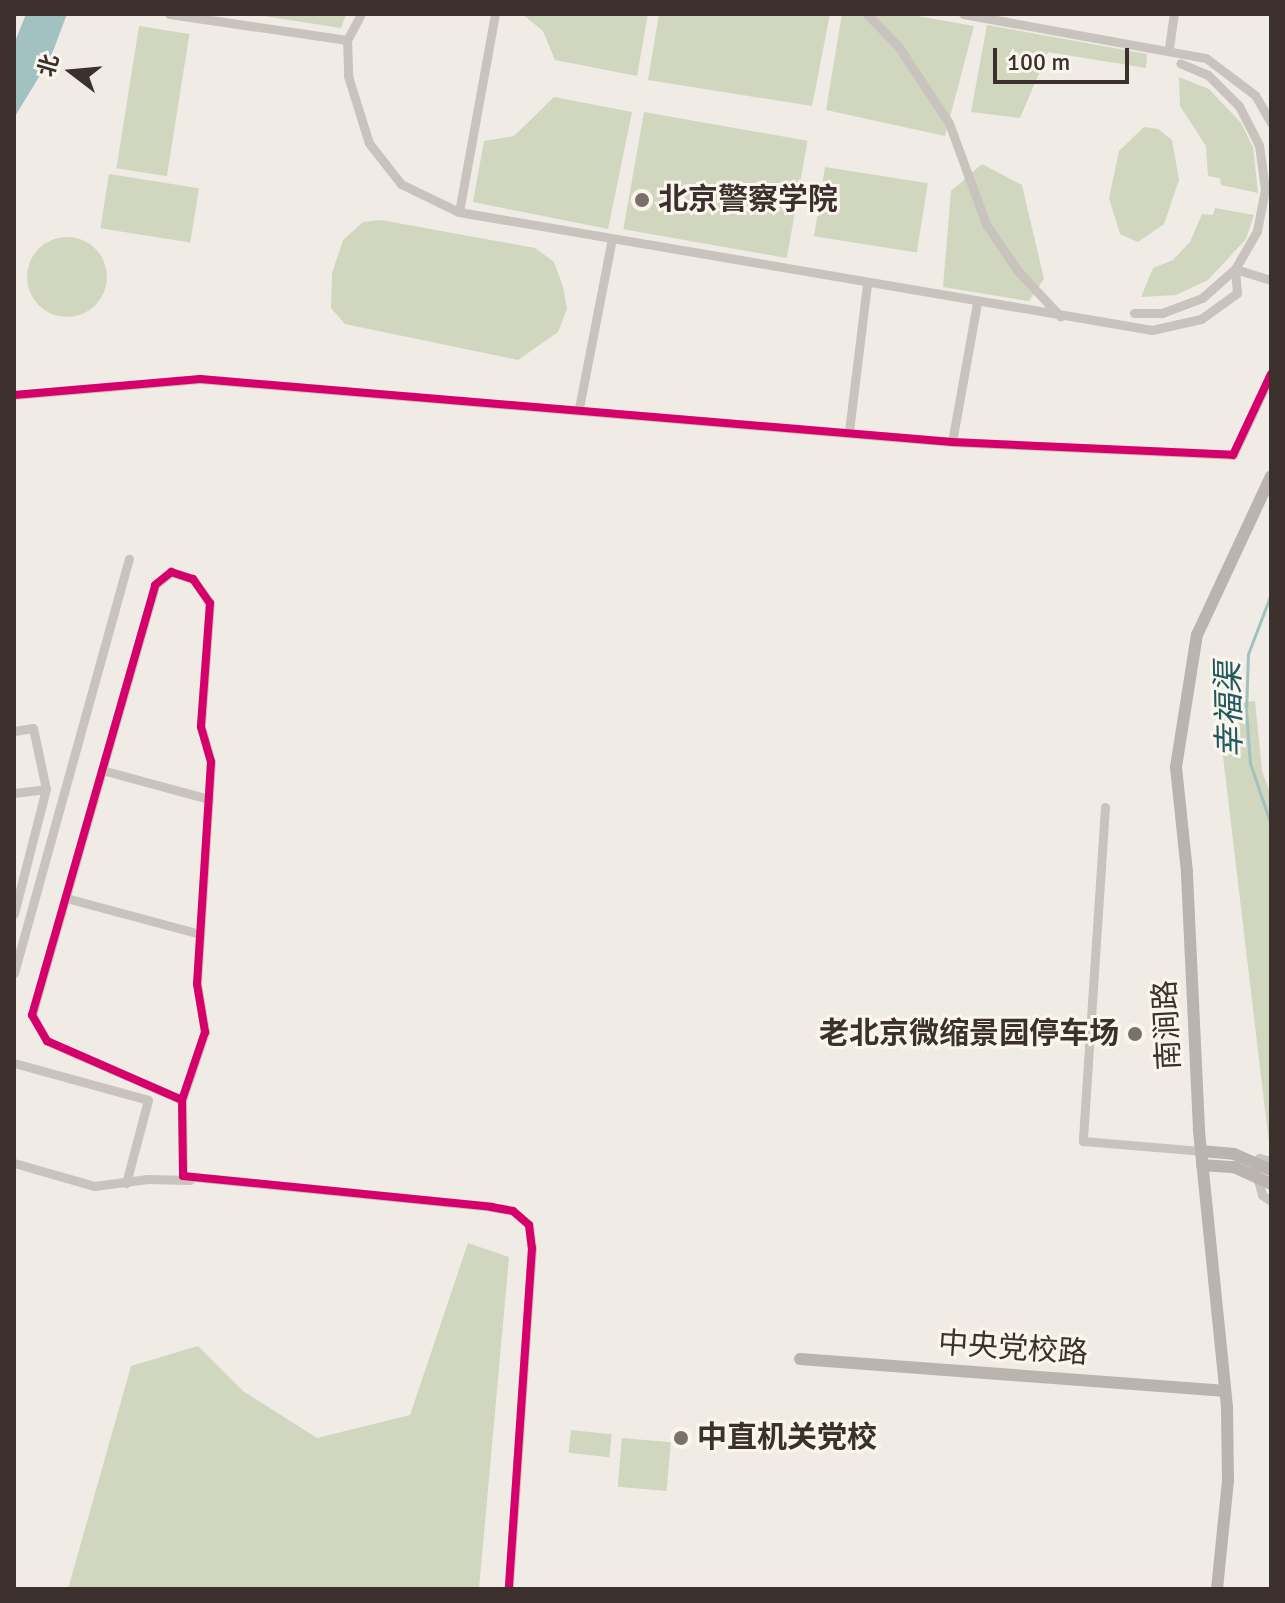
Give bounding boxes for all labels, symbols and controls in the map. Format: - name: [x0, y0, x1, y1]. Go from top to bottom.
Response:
- north arrow: [32, 32, 112, 112]
- scale bar: [997, 32, 1133, 82]
- text: 100 m: [1007, 47, 1070, 77]
- text: 北: [32, 51, 64, 80]
- place label: 北京警察学院: [658, 182, 838, 218]
- marker: 北京警察学院: [633, 191, 651, 209]
- water label: 幸福渠: [1210, 662, 1250, 758]
- street label: 南涧路: [1148, 979, 1188, 1071]
- place label: 老北京微缩景园停车场: [819, 1016, 1119, 1052]
- marker: 老北京微缩景园停车场: [1126, 1025, 1144, 1043]
- street label: 中央党校路: [937, 1326, 1089, 1372]
- place label: 中直机关党校: [697, 1420, 877, 1456]
- marker: 中直机关党校: [672, 1429, 690, 1447]

